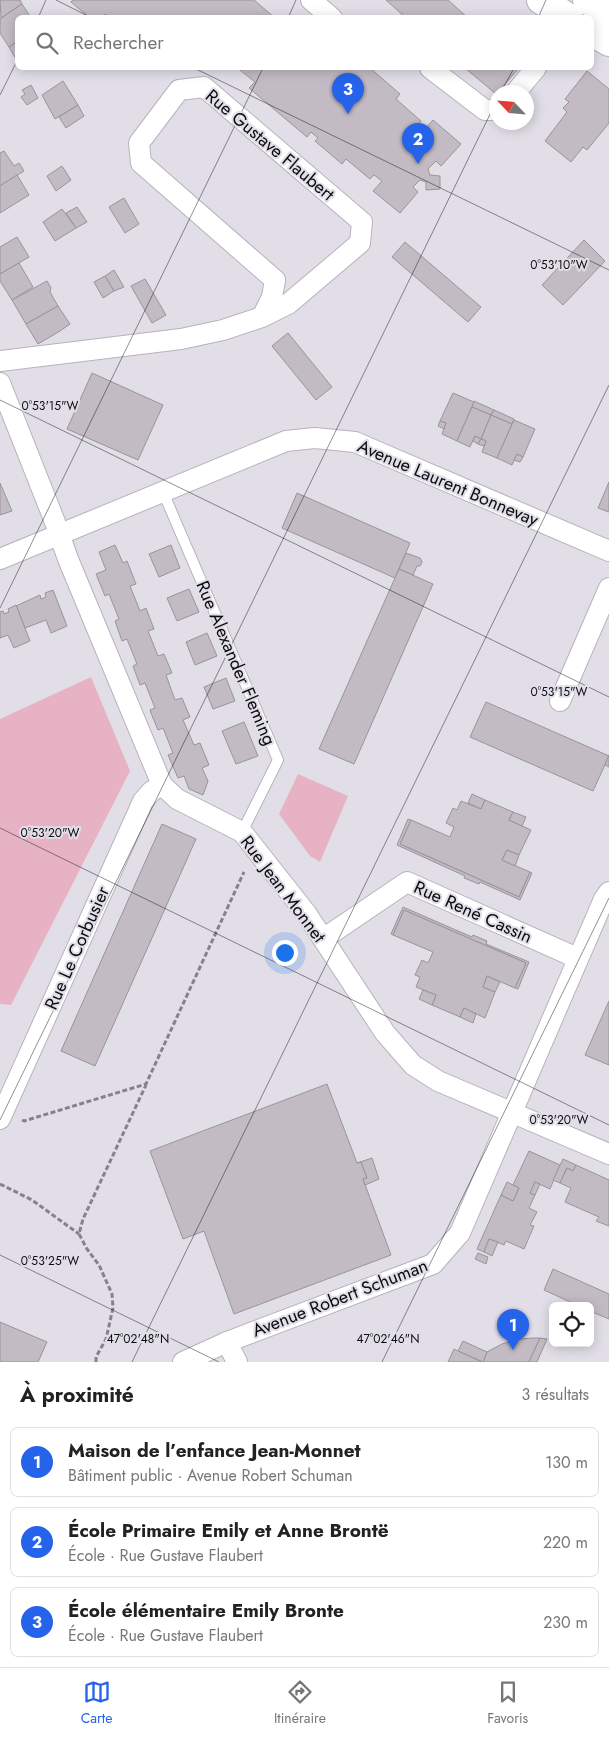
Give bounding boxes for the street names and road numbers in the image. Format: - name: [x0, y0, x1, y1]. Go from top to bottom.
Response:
- street label: Rue Gustave Flaubert: [200, 83, 341, 207]
- street label: Avenue Laurent Bonnevay: [354, 433, 543, 533]
- street label: Rue Alexander Fleming: [189, 577, 283, 749]
- street label: Rue Jean Monnet: [234, 830, 332, 949]
- street label: Rue René Cassin: [410, 874, 536, 950]
- street label: Rue Le Corbusier: [38, 881, 116, 1014]
- street label: Avenue Robert Schuman: [248, 1252, 432, 1344]

